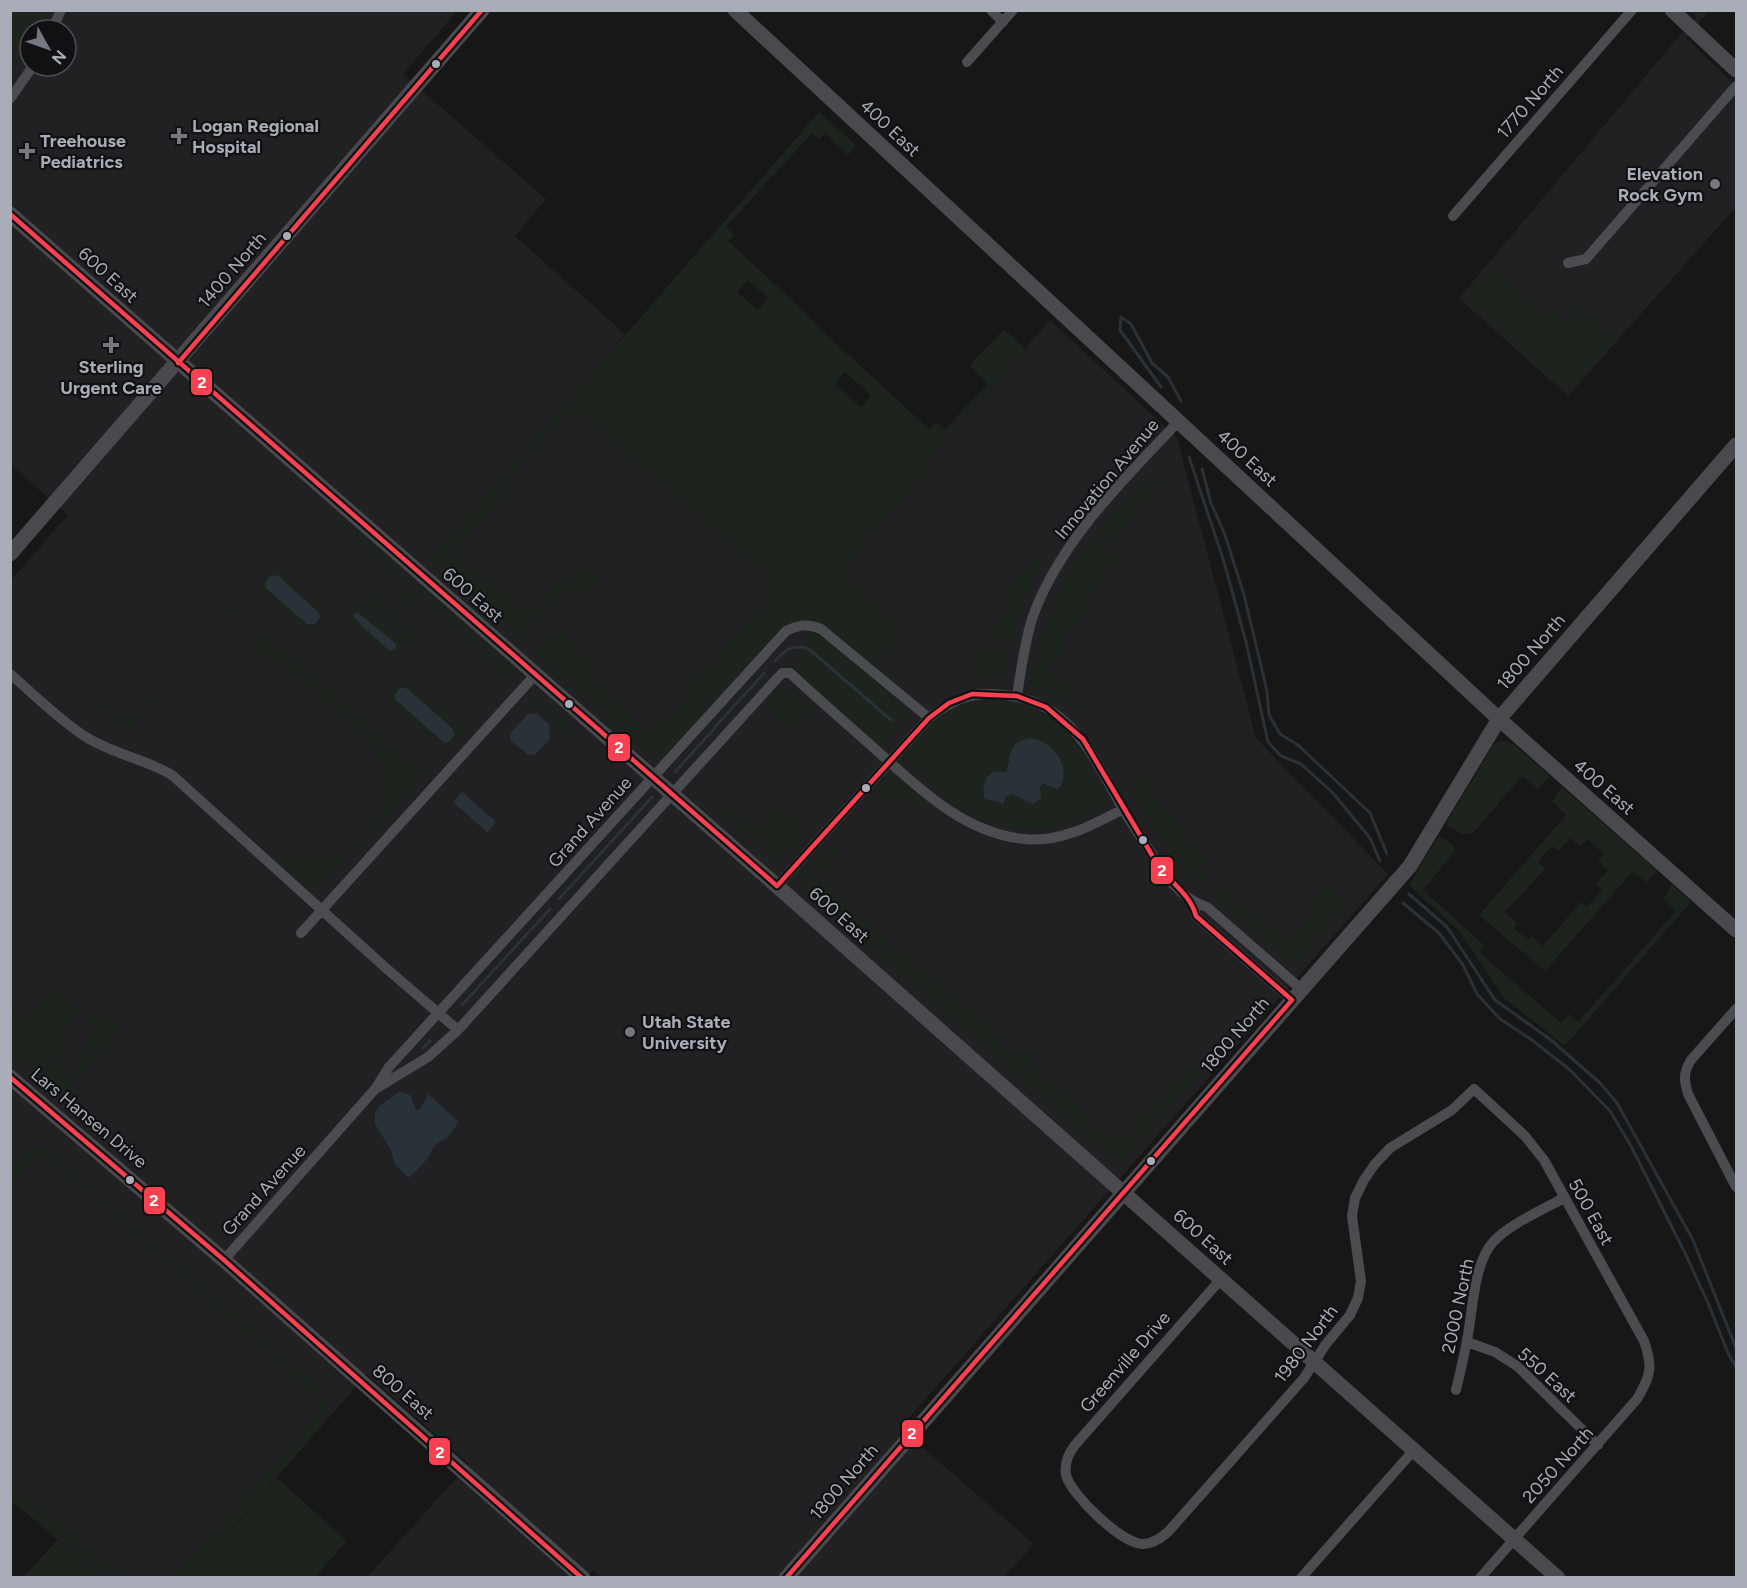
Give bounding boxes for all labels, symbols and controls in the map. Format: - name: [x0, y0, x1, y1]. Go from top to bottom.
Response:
- north arrow: [18, 18, 78, 78]
- text: N: [48, 46, 70, 68]
- unlabelled marker: [430, 58, 442, 70]
- street label: 1770 North: [1492, 61, 1568, 143]
- street label: 400 East: [856, 95, 925, 161]
- place label: Logan Regional Hospital: [192, 115, 319, 158]
- marker: Logan Regional Hospital: [170, 127, 188, 145]
- place label: Treehouse Pediatrics: [40, 130, 126, 173]
- marker: Treehouse Pediatrics: [18, 142, 36, 160]
- place label: Elevation Rock Gym: [1618, 163, 1703, 206]
- marker: Elevation Rock Gym: [1708, 177, 1722, 191]
- street label: 1400 North: [193, 228, 271, 312]
- unlabelled marker: [281, 230, 293, 242]
- street label: 600 East: [74, 242, 143, 308]
- marker: Sterling Urgent Care: [102, 336, 120, 354]
- place label: Sterling Urgent Care: [60, 356, 162, 399]
- line badge: 2: [190, 368, 213, 396]
- text: 2: [197, 373, 207, 392]
- street label: Innovation Avenue: [1050, 414, 1164, 544]
- street label: 400 East: [1213, 425, 1282, 491]
- street label: 600 East: [438, 563, 508, 627]
- street label: 1800 North: [1492, 610, 1570, 694]
- unlabelled marker: [563, 698, 575, 710]
- line badge: 2: [607, 733, 631, 762]
- text: 2: [614, 738, 624, 757]
- street label: 400 East: [1569, 755, 1639, 820]
- street label: Grand Avenue: [543, 772, 637, 872]
- unlabelled marker: [860, 782, 872, 794]
- unlabelled marker: [1137, 834, 1149, 846]
- line badge: 2: [1150, 856, 1174, 885]
- text: 2: [1157, 861, 1167, 880]
- street label: 600 East: [805, 882, 874, 948]
- street label: 1800 North: [1196, 993, 1274, 1077]
- place label: Utah State University: [642, 1011, 731, 1054]
- marker: Utah State University: [623, 1025, 637, 1039]
- street label: Lars Hansen Drive: [27, 1063, 152, 1173]
- street label: Grand Avenue: [217, 1140, 311, 1240]
- unlabelled marker: [1145, 1155, 1157, 1167]
- unlabelled marker: [124, 1174, 136, 1186]
- street label: 500 East: [1564, 1175, 1618, 1249]
- line badge: 2: [143, 1186, 166, 1215]
- text: 2: [149, 1191, 159, 1210]
- street label: 600 East: [1169, 1204, 1238, 1270]
- street label: 2000 North: [1437, 1257, 1479, 1355]
- street label: 1980 North: [1270, 1301, 1342, 1387]
- street label: Greenville Drive: [1075, 1307, 1175, 1417]
- street label: 550 East: [1513, 1343, 1581, 1407]
- street label: 800 East: [368, 1360, 438, 1425]
- line badge: 2: [901, 1419, 924, 1448]
- street label: 2050 North: [1518, 1422, 1598, 1508]
- text: 2: [907, 1424, 917, 1443]
- line badge: 2: [428, 1437, 451, 1466]
- street label: 1800 North: [805, 1440, 883, 1524]
- text: 2: [435, 1443, 445, 1462]

